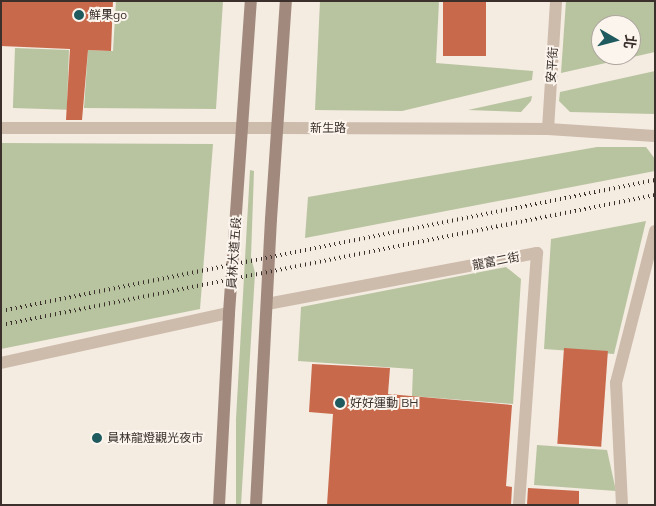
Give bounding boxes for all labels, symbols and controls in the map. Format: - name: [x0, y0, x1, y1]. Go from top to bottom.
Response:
- place label: 鮮果go: [89, 8, 127, 22]
- marker: 鮮果go: [73, 9, 85, 21]
- north arrow: [591, 15, 641, 65]
- text: 北: [620, 34, 640, 50]
- street label: 安平街: [544, 47, 560, 83]
- street label: 新生路: [310, 121, 346, 135]
- street label: 員林大道五段: [224, 217, 244, 289]
- street label: 龍富二街: [471, 249, 521, 273]
- place label: 好好運動 BH: [350, 396, 418, 410]
- marker: 好好運動 BH: [334, 397, 346, 409]
- place label: 員林龍燈觀光夜市: [107, 431, 203, 445]
- marker: 員林龍燈觀光夜市: [91, 432, 103, 444]

